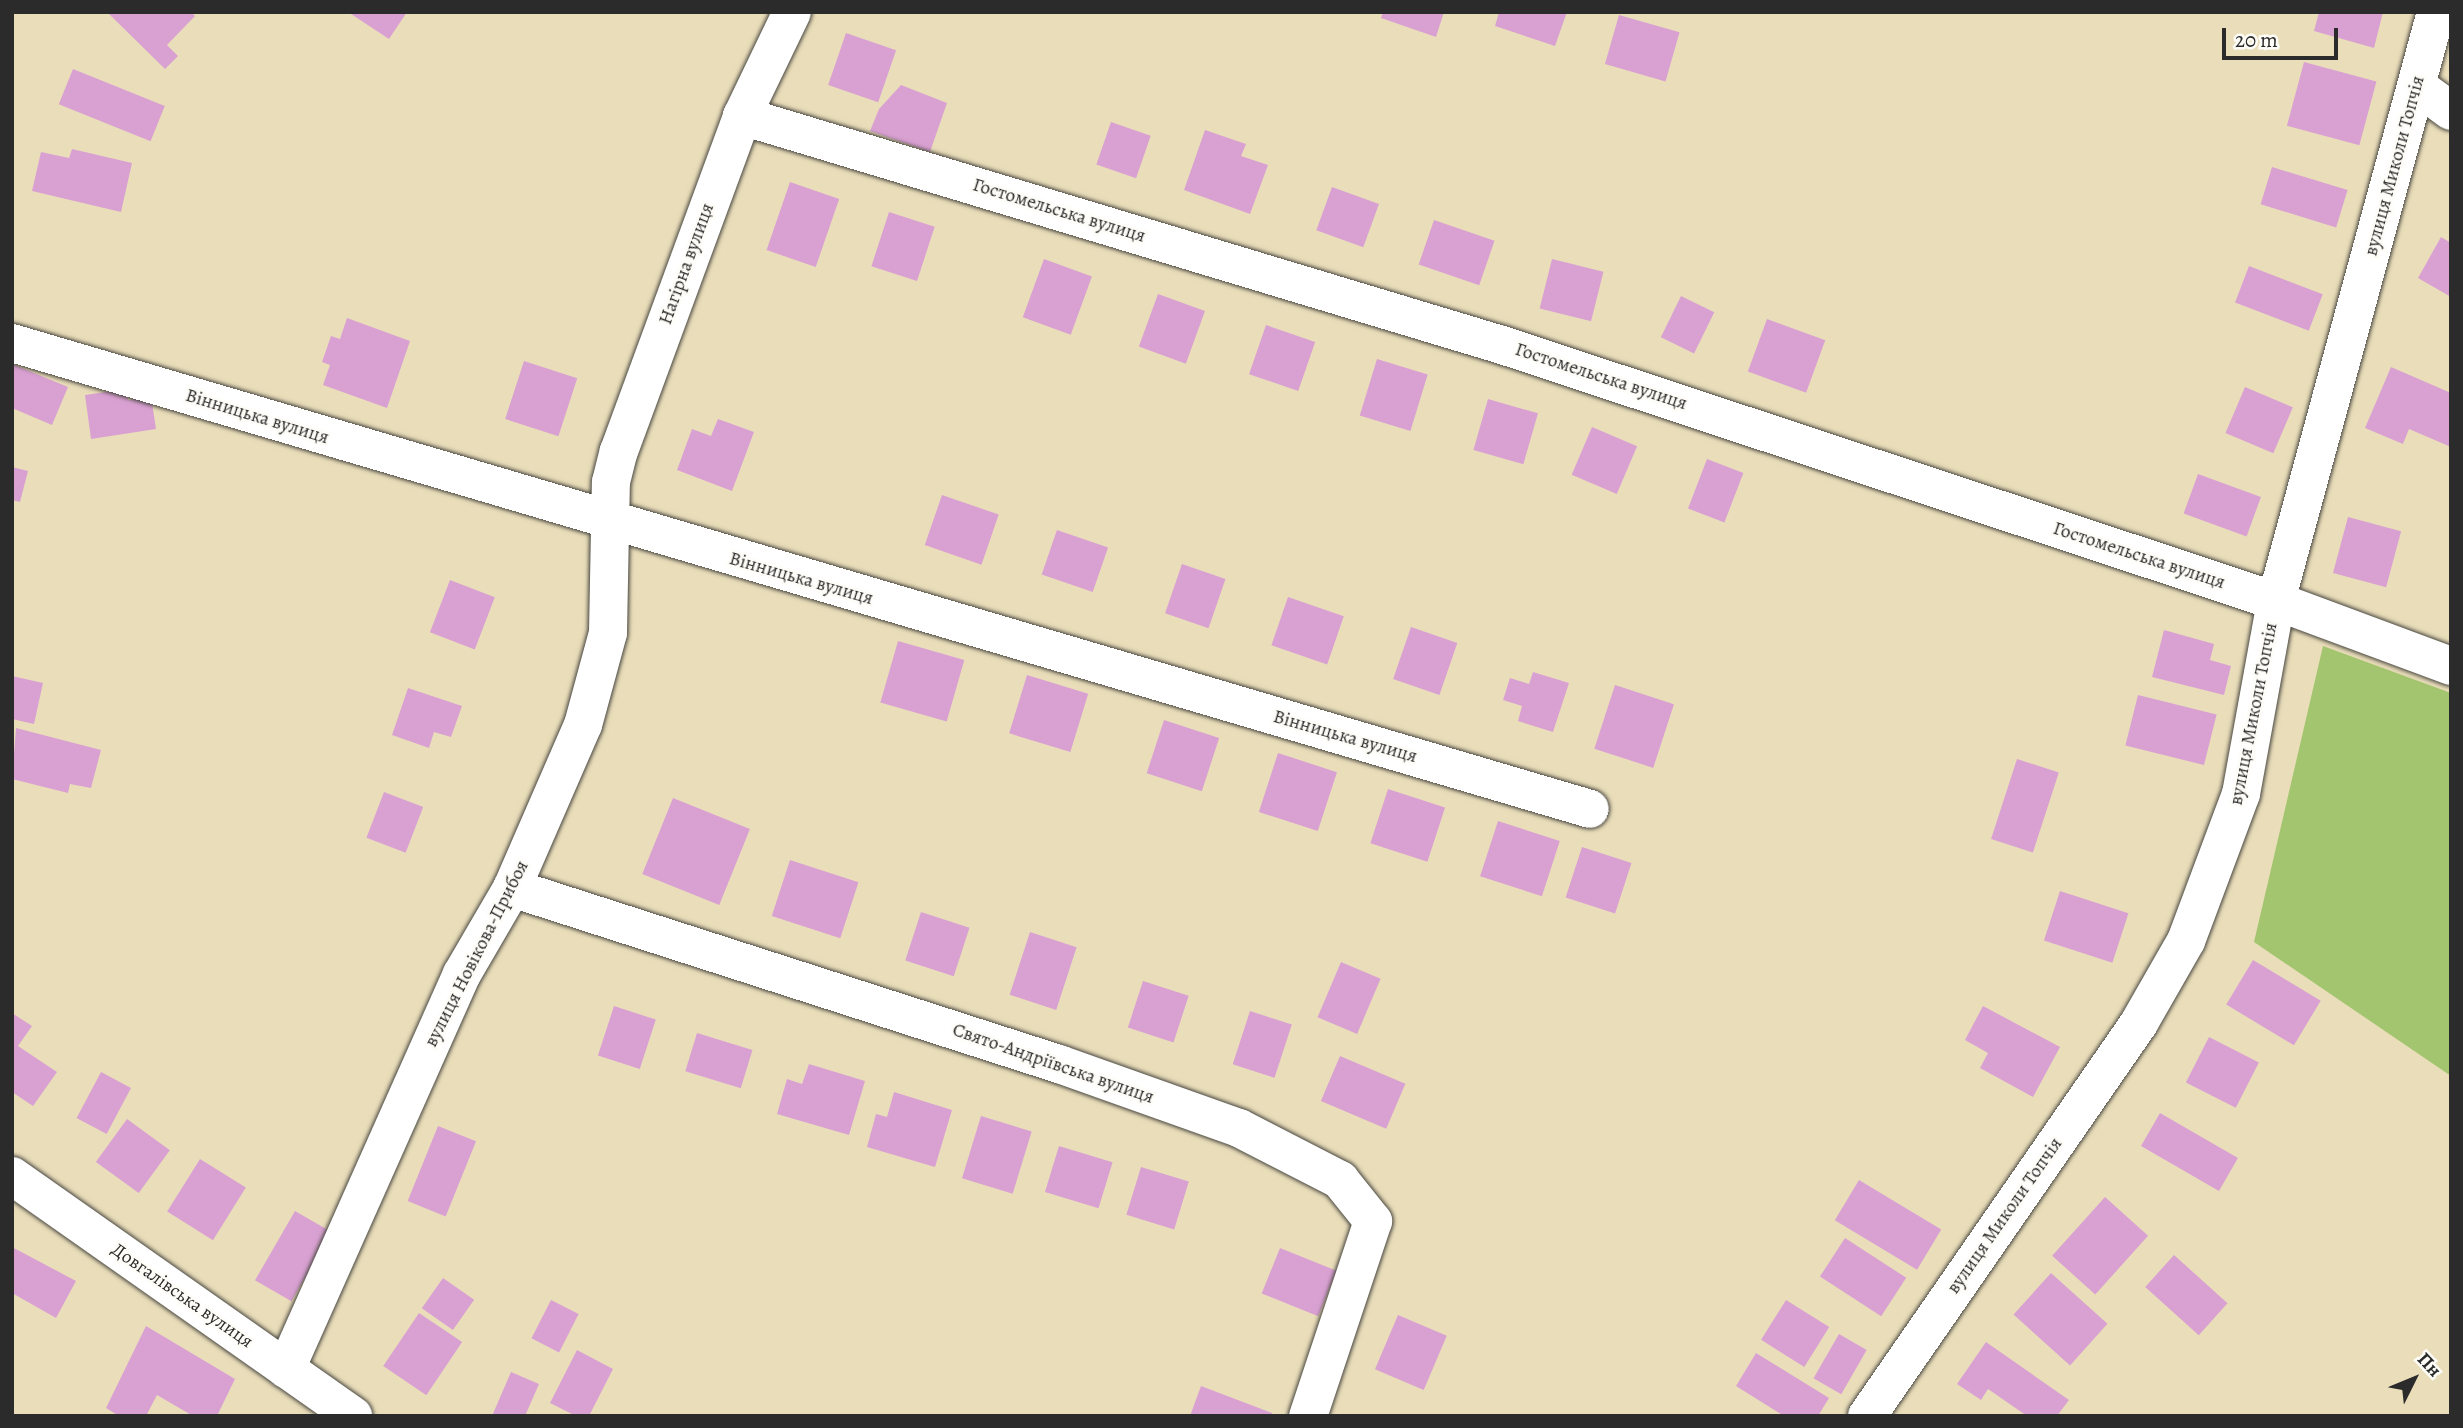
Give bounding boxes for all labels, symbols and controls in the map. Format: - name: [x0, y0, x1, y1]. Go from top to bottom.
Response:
- scale bar: [2225, 14, 2340, 58]
- text: 20 m: [2235, 26, 2278, 54]
- street label: вулиця Миколи Топчія: [2360, 73, 2430, 259]
- street label: Гостомельська вулиця: [970, 174, 1148, 248]
- street label: Нагірна вулиця: [654, 200, 720, 328]
- street label: Гостомельська вулиця: [1512, 338, 1690, 416]
- street label: Вінницька вулиця: [183, 384, 331, 450]
- street label: Гостомельська вулиця: [2050, 517, 2228, 595]
- street label: Вінницька вулиця: [726, 548, 876, 610]
- street label: вулиця Миколи Топчія: [2225, 621, 2283, 807]
- street label: Вінницька вулиця: [1270, 706, 1420, 768]
- street label: вулиця Новікова-Прибоя: [420, 857, 534, 1051]
- street label: Свято-Андріївська вулиця: [949, 1019, 1157, 1109]
- street label: вулиця Миколи Топчія: [1942, 1134, 2068, 1298]
- street label: Довгалівська вулиця: [107, 1239, 257, 1353]
- north arrow: [2379, 1344, 2449, 1414]
- text: Пн: [2411, 1347, 2447, 1383]

